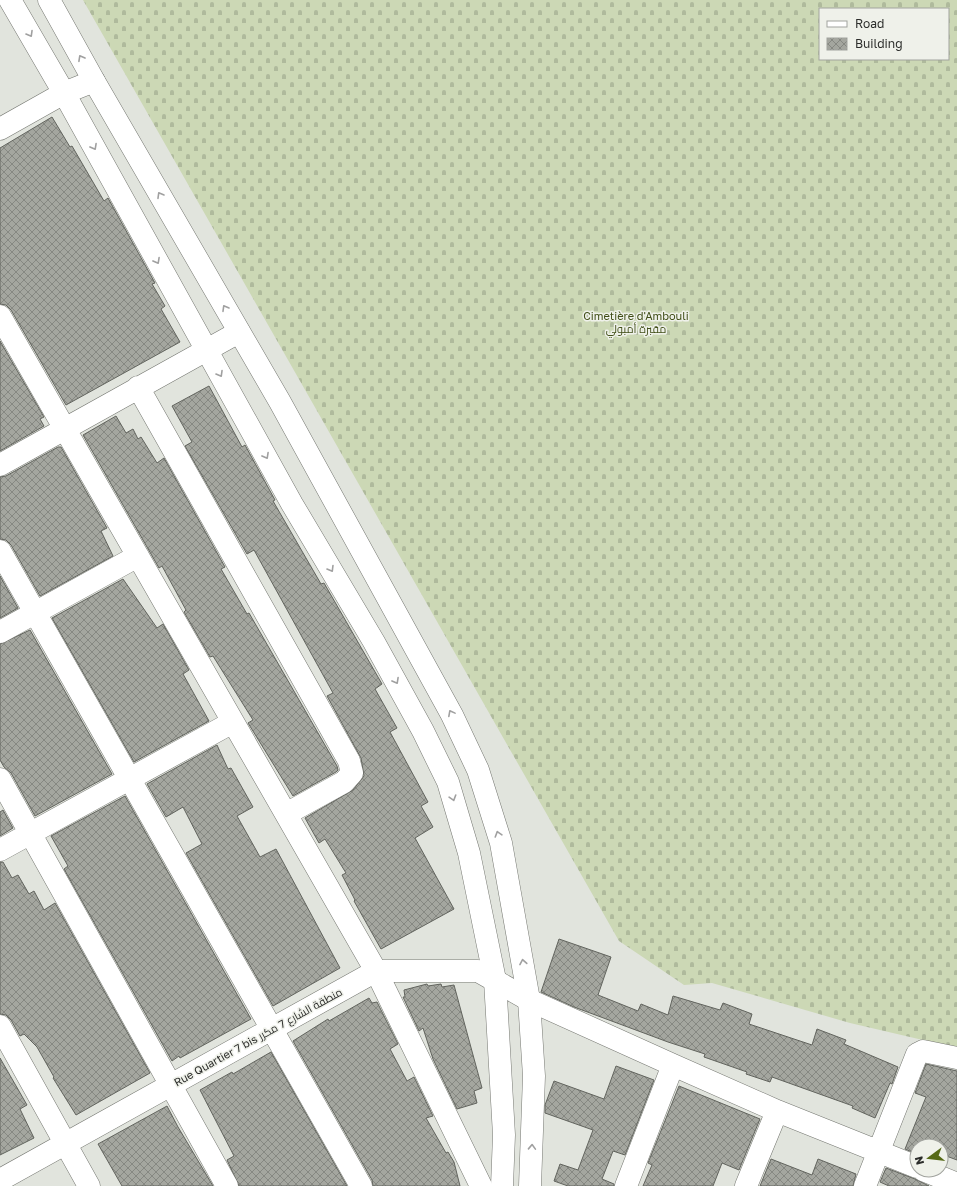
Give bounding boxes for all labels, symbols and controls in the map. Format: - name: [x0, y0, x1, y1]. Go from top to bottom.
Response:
- legend: [819, 8, 949, 60]
- text: Road: [855, 16, 884, 31]
- one-way arrow: [25, 30, 32, 37]
- text: Building: [855, 36, 903, 51]
- one-way arrow: [79, 55, 86, 62]
- one-way arrow: [89, 143, 97, 150]
- one-way arrow: [157, 192, 164, 199]
- one-way arrow: [152, 256, 159, 264]
- one-way arrow: [222, 305, 229, 312]
- park label: Cimetière d'Ambouli مقبرة أمبولي: [583, 309, 689, 338]
- one-way arrow: [215, 370, 222, 377]
- one-way arrow: [261, 452, 269, 459]
- one-way arrow: [326, 565, 333, 572]
- one-way arrow: [391, 677, 398, 685]
- one-way arrow: [448, 710, 456, 718]
- one-way arrow: [448, 794, 456, 801]
- one-way arrow: [494, 831, 503, 838]
- one-way arrow: [519, 959, 528, 965]
- street label: Rue Quartier 7 bis منطقة الشارع 7 مكرر: [171, 985, 345, 1090]
- north arrow: [909, 1138, 949, 1178]
- one-way arrow: [527, 1144, 536, 1150]
- text: N: [911, 1155, 926, 1166]

